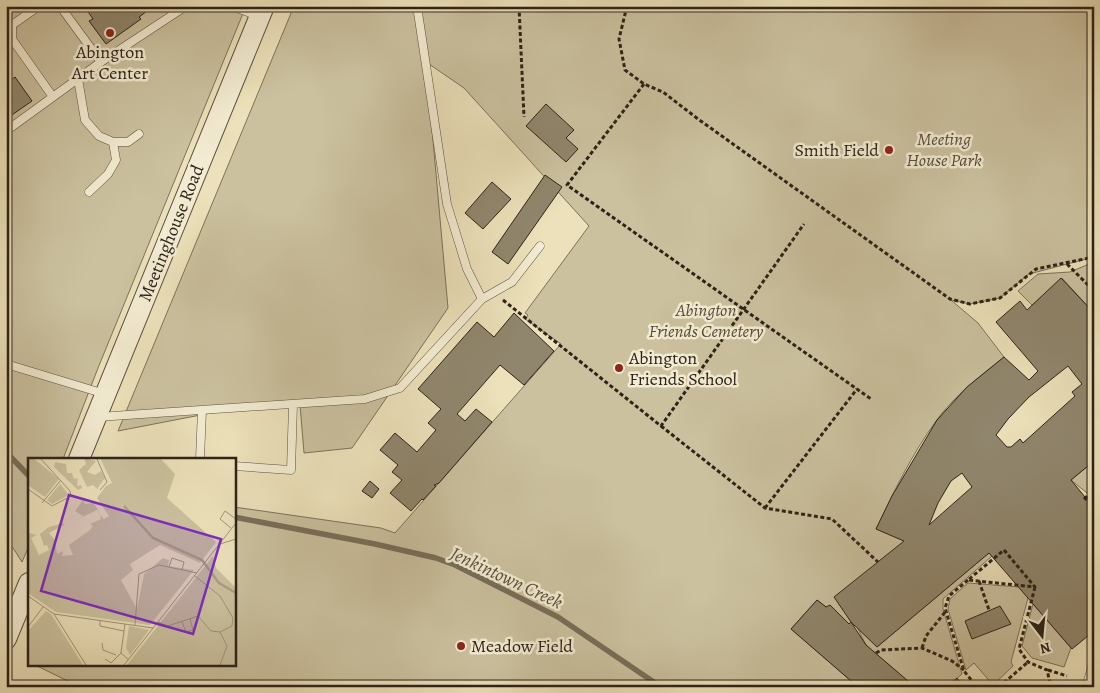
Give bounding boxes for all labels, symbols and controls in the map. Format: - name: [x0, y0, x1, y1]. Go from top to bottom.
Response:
- marker: Abington Art Center: [104, 27, 116, 39]
- place label: Abington Art Center: [71, 40, 148, 85]
- park label: Meeting House Park: [906, 127, 982, 172]
- place label: Smith Field: [794, 138, 879, 162]
- marker: Smith Field: [883, 144, 895, 156]
- street label: Meetinghouse Road: [133, 161, 210, 305]
- park label: Abington Friends Cemetery: [649, 298, 763, 343]
- place label: Abington Friends School: [628, 346, 738, 391]
- marker: Abington Friends School: [613, 362, 625, 374]
- inset map: [28, 458, 235, 666]
- water label: Jenkintown Creek: [445, 540, 567, 615]
- north arrow: [1018, 610, 1068, 660]
- place label: Meadow Field: [471, 634, 573, 658]
- text: N: [1038, 637, 1053, 659]
- marker: Meadow Field: [455, 640, 467, 652]

